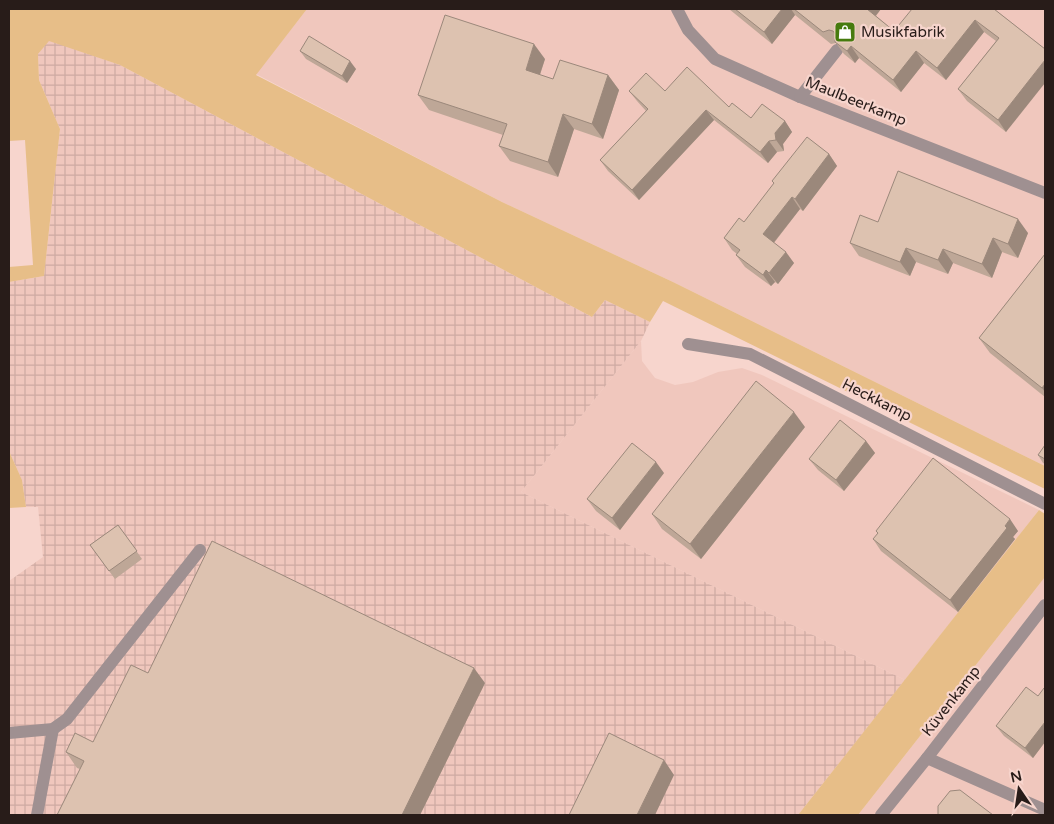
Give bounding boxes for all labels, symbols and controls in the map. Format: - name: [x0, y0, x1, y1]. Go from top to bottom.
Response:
- shop icon: Musikfabrik: [833, 20, 857, 44]
- place label: Musikfabrik: [861, 23, 945, 41]
- street label: Maulbeerkamp: [803, 72, 909, 130]
- street label: Heckkamp: [839, 375, 915, 425]
- street label: Küvenkamp: [918, 662, 984, 740]
- north arrow: [994, 764, 1044, 814]
- text: N: [1009, 767, 1024, 786]

